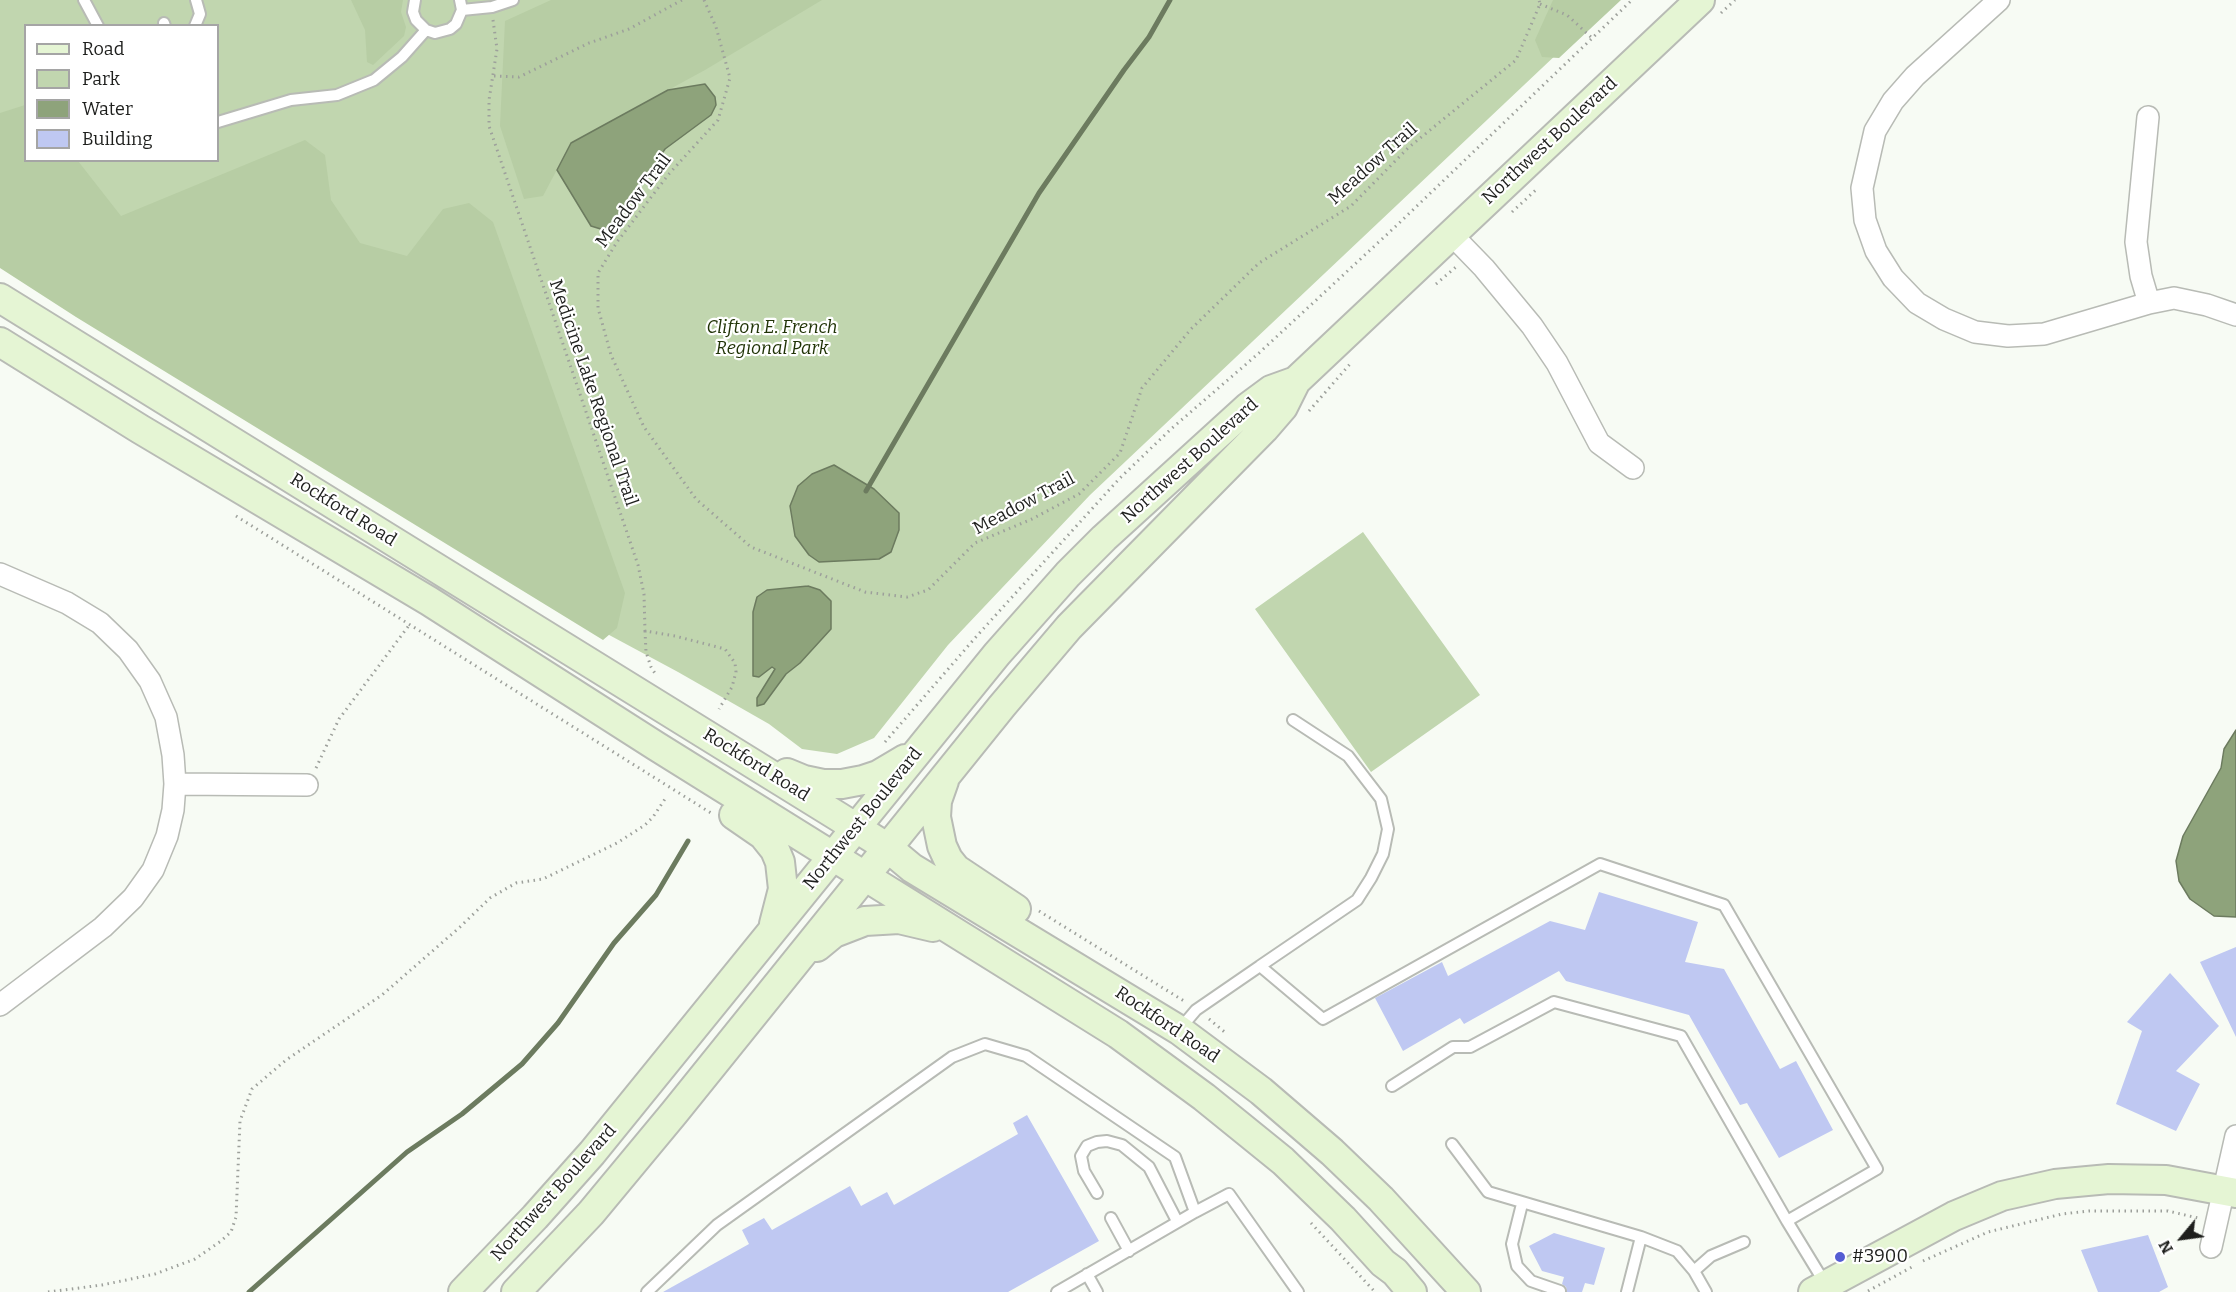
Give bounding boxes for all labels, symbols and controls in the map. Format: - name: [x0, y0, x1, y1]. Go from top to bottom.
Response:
- legend: [24, 24, 219, 162]
- text: Road: [82, 38, 124, 60]
- text: Park: [82, 68, 120, 90]
- street label: Northwest Boulevard: [1478, 73, 1622, 209]
- text: Water: [82, 98, 133, 120]
- street label: Meadow Trail: [1324, 119, 1422, 209]
- text: Building: [82, 128, 153, 150]
- street label: Meadow Trail: [592, 150, 676, 252]
- street label: Medicine Lake Regional Trail: [544, 277, 642, 509]
- park label: Clifton E. French Regional Park: [707, 317, 837, 360]
- street label: Northwest Boulevard: [1117, 394, 1263, 528]
- street label: Meadow Trail: [969, 468, 1079, 540]
- street label: Rockford Road: [286, 469, 400, 551]
- street label: Rockford Road: [699, 724, 813, 806]
- street label: Northwest Boulevard: [799, 744, 927, 894]
- street label: Rockford Road: [1111, 982, 1223, 1068]
- street label: Northwest Boulevard: [487, 1120, 621, 1266]
- north arrow: [2152, 1208, 2212, 1268]
- text: N: [2155, 1237, 2177, 1257]
- place label: #3900: [1852, 1246, 1908, 1268]
- marker: #3900: [1833, 1250, 1847, 1264]

